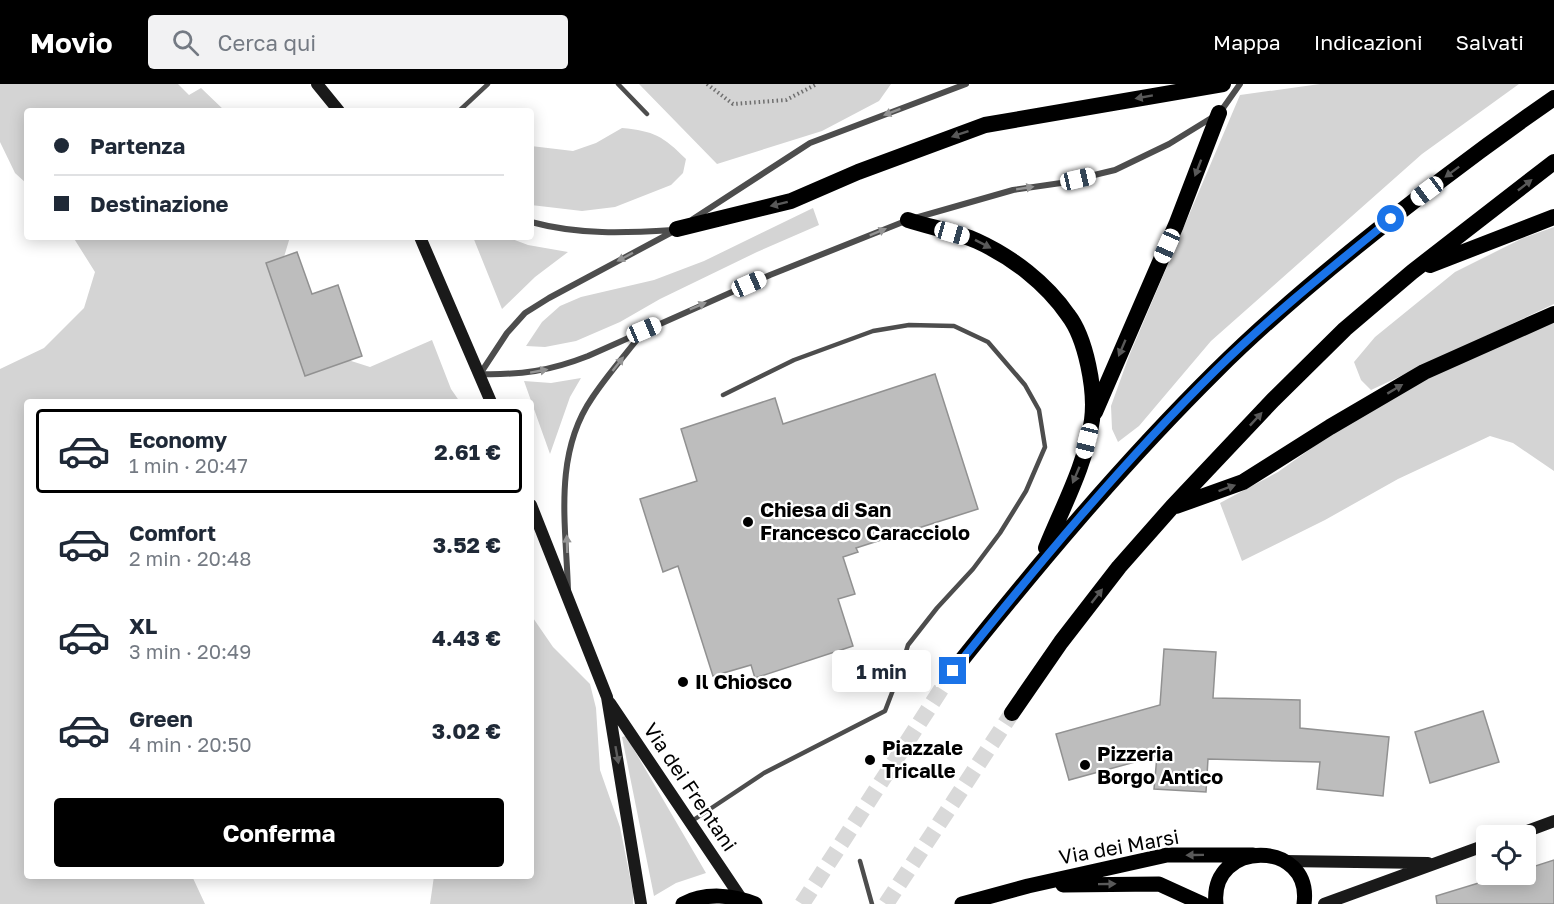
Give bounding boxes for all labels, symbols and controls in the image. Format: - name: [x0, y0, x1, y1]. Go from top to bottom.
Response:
- search box: [148, 15, 568, 69]
- text: Movio: [30, 26, 112, 59]
- icon: search: [169, 26, 202, 59]
- text: Cerca qui: [217, 29, 316, 56]
- text: Mappa: [1213, 29, 1281, 55]
- text: Indicazioni: [1314, 29, 1423, 55]
- text: Salvati: [1456, 29, 1524, 55]
- one-way arrow: [1135, 93, 1154, 102]
- one-way arrow: [883, 108, 901, 117]
- one-way arrow: [951, 129, 969, 139]
- text: Partenza: [90, 132, 185, 159]
- one-way arrow: [1193, 159, 1202, 177]
- car: [1058, 166, 1098, 192]
- one-way arrow: [1444, 166, 1460, 179]
- car: [1407, 173, 1447, 209]
- one-way arrow: [1517, 178, 1533, 191]
- one-way arrow: [1015, 184, 1034, 193]
- text: Destinazione: [90, 190, 229, 217]
- one-way arrow: [769, 200, 788, 210]
- route start: [1377, 205, 1404, 232]
- car: [932, 219, 972, 247]
- car: [1151, 226, 1183, 266]
- one-way arrow: [869, 227, 887, 236]
- one-way arrow: [974, 239, 992, 249]
- one-way arrow: [617, 252, 634, 262]
- car: [729, 268, 769, 300]
- one-way arrow: [689, 301, 707, 311]
- car: [624, 315, 664, 345]
- one-way arrow: [1117, 339, 1127, 357]
- one-way arrow: [612, 356, 624, 371]
- one-way arrow: [529, 366, 548, 375]
- one-way arrow: [1387, 383, 1403, 394]
- one-way arrow: [1248, 412, 1262, 426]
- car: [1074, 421, 1100, 461]
- icon: car: [57, 424, 111, 478]
- text: Economy: [129, 426, 227, 453]
- text: 2.61 €: [434, 438, 501, 465]
- text: 1 min · 20:47: [129, 453, 248, 477]
- one-way arrow: [1072, 467, 1081, 484]
- one-way arrow: [1218, 482, 1236, 492]
- place label: Chiesa di San Francesco Caracciolo: [760, 497, 970, 544]
- marker: Chiesa di San Francesco Caracciolo: [741, 515, 755, 529]
- icon: car: [57, 517, 111, 571]
- text: Comfort: [129, 519, 216, 546]
- text: 3.52 €: [433, 531, 501, 558]
- one-way arrow: [562, 535, 571, 554]
- text: 2 min · 20:48: [129, 546, 251, 570]
- one-way arrow: [1090, 588, 1103, 604]
- icon: car: [57, 610, 111, 664]
- text: XL: [129, 612, 157, 639]
- text: 4.43 €: [432, 624, 501, 651]
- text: 3 min · 20:49: [129, 639, 251, 663]
- callout: 1 min: [833, 650, 932, 692]
- route end: [939, 657, 966, 684]
- text: 1 min: [856, 659, 907, 683]
- place label: Il Chiosco: [695, 669, 792, 693]
- marker: Il Chiosco: [676, 675, 690, 689]
- icon: car: [57, 703, 111, 757]
- text: Green: [129, 705, 193, 732]
- text: 3.02 €: [432, 717, 501, 744]
- street label: Via dei Frentani: [639, 718, 743, 855]
- text: 4 min · 20:50: [129, 732, 252, 756]
- place label: Piazzale Tricalle: [882, 735, 963, 782]
- place label: Pizzeria Borgo Antico: [1097, 741, 1223, 788]
- one-way arrow: [613, 746, 622, 765]
- marker: Piazzale Tricalle: [863, 753, 877, 767]
- marker: Pizzeria Borgo Antico: [1078, 758, 1092, 772]
- button: Conferma: [54, 798, 504, 867]
- street label: Via dei Marsi: [1057, 824, 1181, 868]
- map controls: [1476, 825, 1536, 885]
- button: locate: [1476, 825, 1536, 885]
- one-way arrow: [1185, 850, 1204, 860]
- one-way arrow: [1098, 880, 1117, 889]

